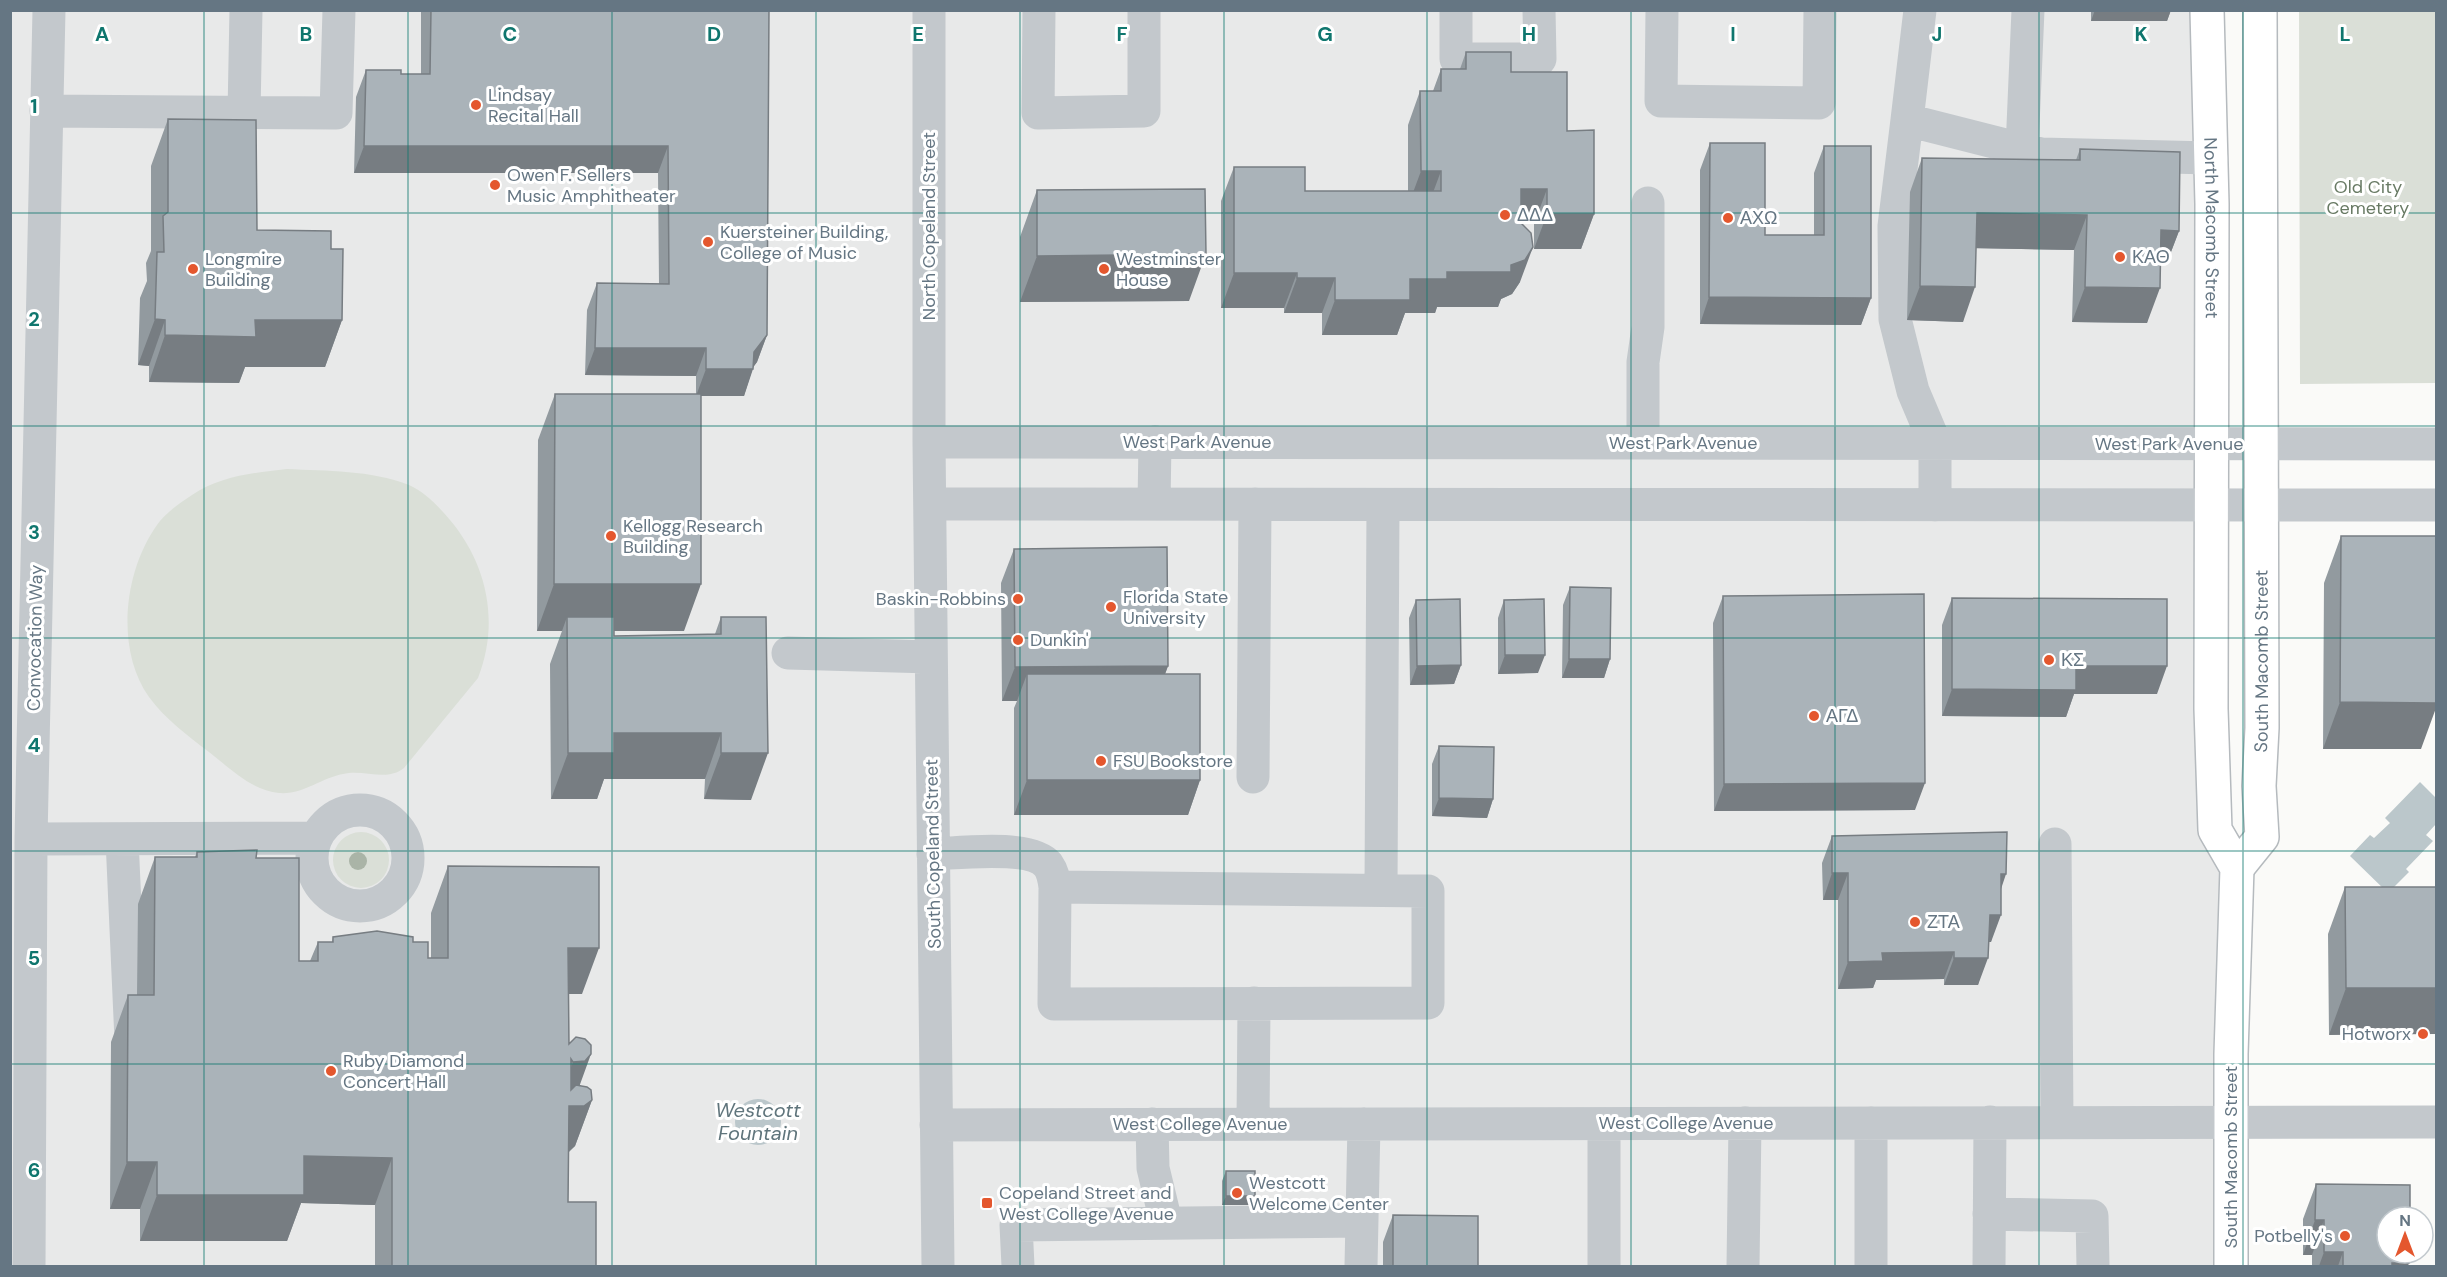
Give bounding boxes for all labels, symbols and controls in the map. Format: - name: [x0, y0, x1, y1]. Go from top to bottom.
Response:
- text: A: [95, 21, 109, 47]
- text: B: [300, 21, 312, 47]
- text: C: [503, 21, 517, 47]
- text: D: [707, 21, 721, 47]
- text: E: [912, 21, 924, 47]
- text: F: [1116, 21, 1128, 47]
- text: G: [1317, 21, 1333, 47]
- text: H: [1522, 21, 1536, 47]
- text: I: [1730, 21, 1736, 47]
- text: J: [1932, 21, 1942, 47]
- text: K: [2134, 21, 2148, 47]
- text: L: [2339, 21, 2351, 47]
- place label: Lindsay Recital Hall: [488, 83, 579, 128]
- text: 1: [30, 93, 38, 119]
- marker: Lindsay Recital Hall: [469, 98, 483, 112]
- street label: North Copeland Street: [917, 132, 941, 320]
- street label: North Macomb Street: [2198, 137, 2224, 319]
- place label: Owen F. Sellers Music Amphitheater: [507, 163, 676, 208]
- park label: Old City Cemetery: [2327, 175, 2409, 220]
- marker: Owen F. Sellers Music Amphitheater: [488, 178, 502, 192]
- place label: ΔΔΔ: [1517, 203, 1553, 227]
- place label: ΑΧΩ: [1740, 206, 1777, 230]
- marker: ΔΔΔ: [1498, 208, 1512, 222]
- marker: ΑΧΩ: [1721, 211, 1735, 225]
- place label: Kuersteiner Building, College of Music: [720, 220, 888, 265]
- marker: Kuersteiner Building, College of Music: [701, 235, 715, 249]
- place label: ΚΑΘ: [2132, 245, 2170, 269]
- place label: Longmire Building: [205, 247, 282, 292]
- place label: Westminster House: [1116, 247, 1222, 292]
- marker: ΚΑΘ: [2113, 250, 2127, 264]
- marker: Longmire Building: [186, 262, 200, 276]
- marker: Westminster House: [1097, 262, 1111, 276]
- text: 2: [28, 306, 40, 332]
- street label: West Park Avenue: [1123, 430, 1271, 454]
- street label: West Park Avenue: [1609, 431, 1757, 455]
- street label: West Park Avenue: [2095, 432, 2243, 456]
- place label: Kellogg Research Building: [623, 514, 763, 559]
- text: 3: [28, 519, 40, 545]
- marker: Kellogg Research Building: [604, 529, 618, 543]
- street label: Convocation Way: [22, 565, 48, 711]
- street label: South Macomb Street: [2249, 570, 2274, 753]
- place label: Florida State University: [1123, 585, 1228, 630]
- place label: Baskin-Robbins: [876, 587, 1006, 611]
- marker: Baskin-Robbins: [1011, 592, 1025, 606]
- marker: Florida State University: [1104, 600, 1118, 614]
- place label: Dunkin': [1030, 628, 1089, 652]
- marker: Dunkin': [1011, 633, 1025, 647]
- place label: ΚΣ: [2061, 648, 2084, 672]
- marker: ΚΣ: [2042, 653, 2056, 667]
- place label: ΑΓΔ: [1826, 704, 1858, 728]
- marker: ΑΓΔ: [1807, 709, 1821, 723]
- text: 4: [28, 732, 41, 758]
- place label: FSU Bookstore: [1113, 749, 1233, 773]
- marker: FSU Bookstore: [1094, 754, 1108, 768]
- street label: South Copeland Street: [919, 759, 947, 949]
- place label: ΖΤΑ: [1927, 910, 1960, 934]
- marker: ΖΤΑ: [1908, 915, 1922, 929]
- text: 5: [28, 945, 40, 971]
- place label: Hotworx: [2342, 1022, 2411, 1046]
- marker: Hotworx: [2416, 1027, 2430, 1041]
- place label: Ruby Diamond Concert Hall: [343, 1049, 464, 1094]
- marker: Ruby Diamond Concert Hall: [324, 1064, 338, 1078]
- street label: South Macomb Street: [2219, 1066, 2243, 1248]
- water label: Westcott Fountain: [715, 1097, 801, 1146]
- street label: West College Avenue: [1599, 1111, 1773, 1135]
- street label: West College Avenue: [1113, 1112, 1287, 1136]
- text: 6: [28, 1157, 40, 1183]
- place label: Westcott Welcome Center: [1249, 1171, 1389, 1216]
- place label: Copeland Street and West College Avenue: [999, 1181, 1174, 1226]
- marker: Westcott Welcome Center: [1230, 1186, 1244, 1200]
- marker: Copeland Street and West College Avenue: [980, 1196, 994, 1210]
- north arrow: [2375, 1205, 2435, 1265]
- text: N: [2399, 1210, 2411, 1231]
- place label: Potbelly's: [2254, 1224, 2333, 1248]
- marker: Potbelly's: [2338, 1229, 2352, 1243]

